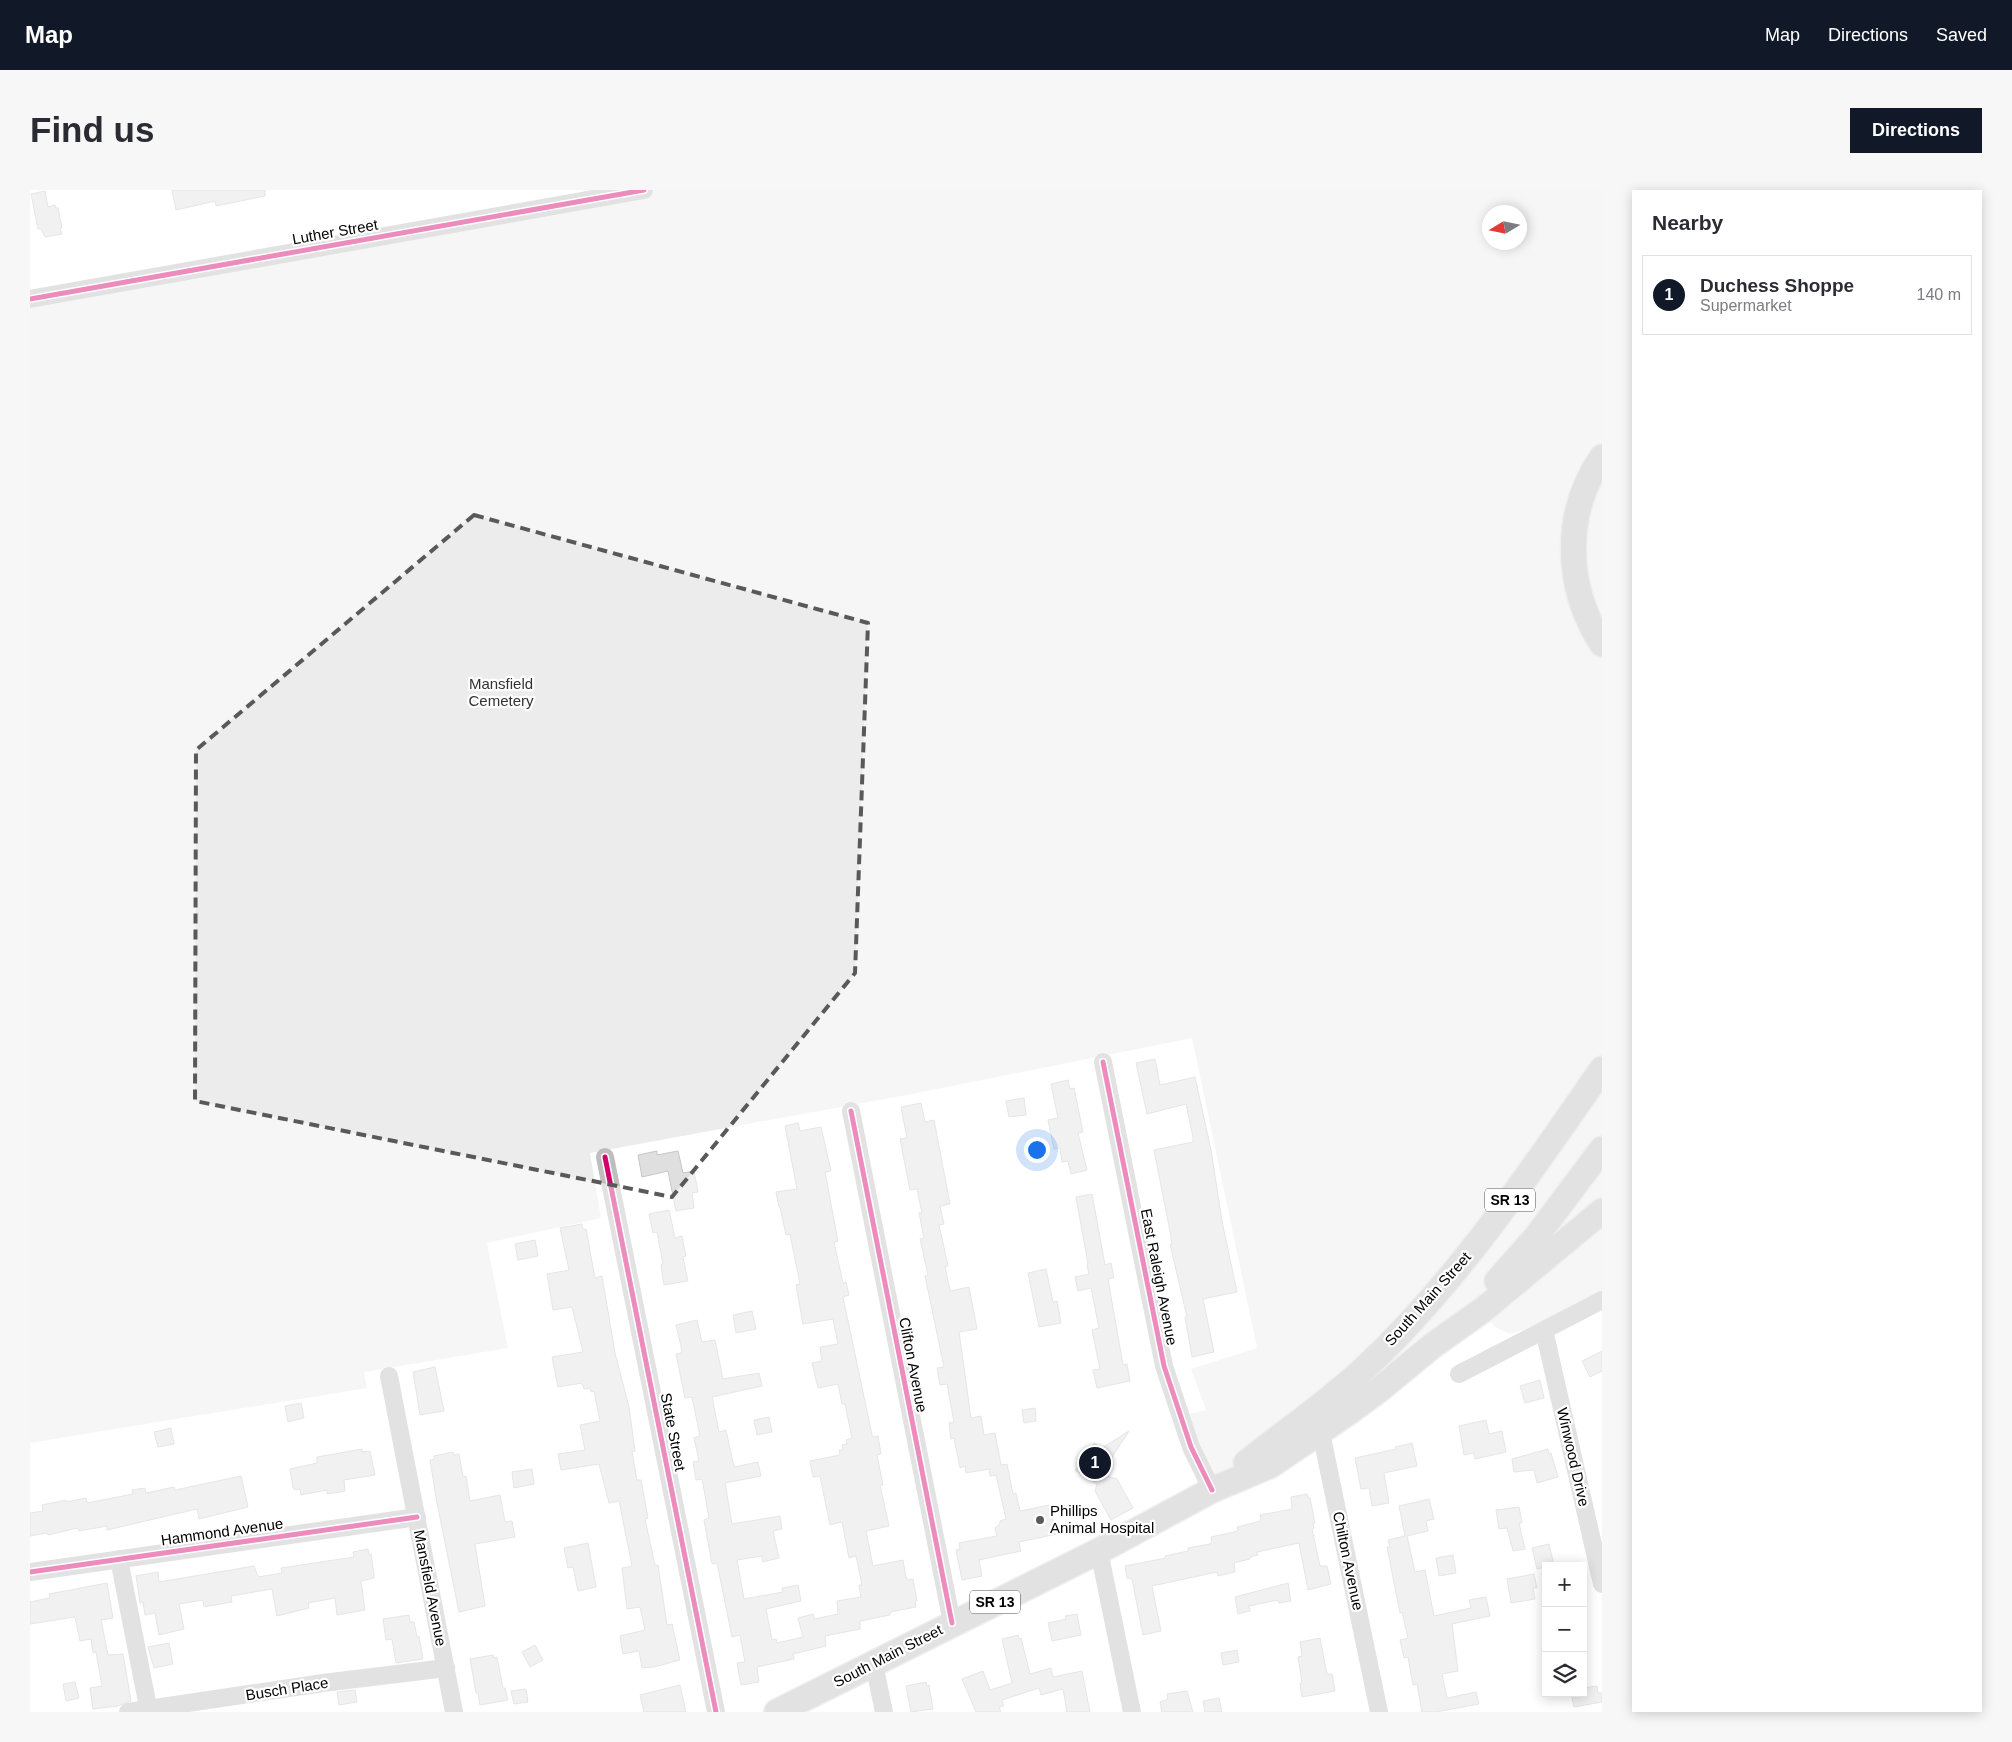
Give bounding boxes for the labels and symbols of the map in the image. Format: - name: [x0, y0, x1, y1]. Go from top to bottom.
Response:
- north arrow: [1482, 205, 1527, 250]
- street label: Luther Street: [291, 215, 380, 247]
- park label: Mansfield Cemetery: [468, 675, 534, 709]
- your location: [1024, 1137, 1050, 1163]
- road number: SR 13: [1485, 1188, 1535, 1212]
- street label: East Raleigh Avenue: [1138, 1207, 1181, 1347]
- street label: South Main Street: [1381, 1248, 1475, 1349]
- street label: Clifton Avenue: [896, 1316, 931, 1414]
- street label: State Street: [658, 1391, 690, 1473]
- street label: Winwood Drive: [1554, 1406, 1593, 1508]
- pin: 1: [1079, 1444, 1111, 1482]
- place label: Phillips Animal Hospital: [1050, 1502, 1154, 1536]
- street label: Chilton Avenue: [1330, 1510, 1367, 1612]
- marker: Phillips Animal Hospital: [1034, 1514, 1046, 1526]
- street label: Hammond Avenue: [160, 1515, 284, 1548]
- street label: Mansfield Avenue: [411, 1528, 450, 1648]
- road number: SR 13: [970, 1590, 1020, 1614]
- street label: South Main Street: [830, 1620, 946, 1690]
- street label: Busch Place: [244, 1674, 329, 1703]

